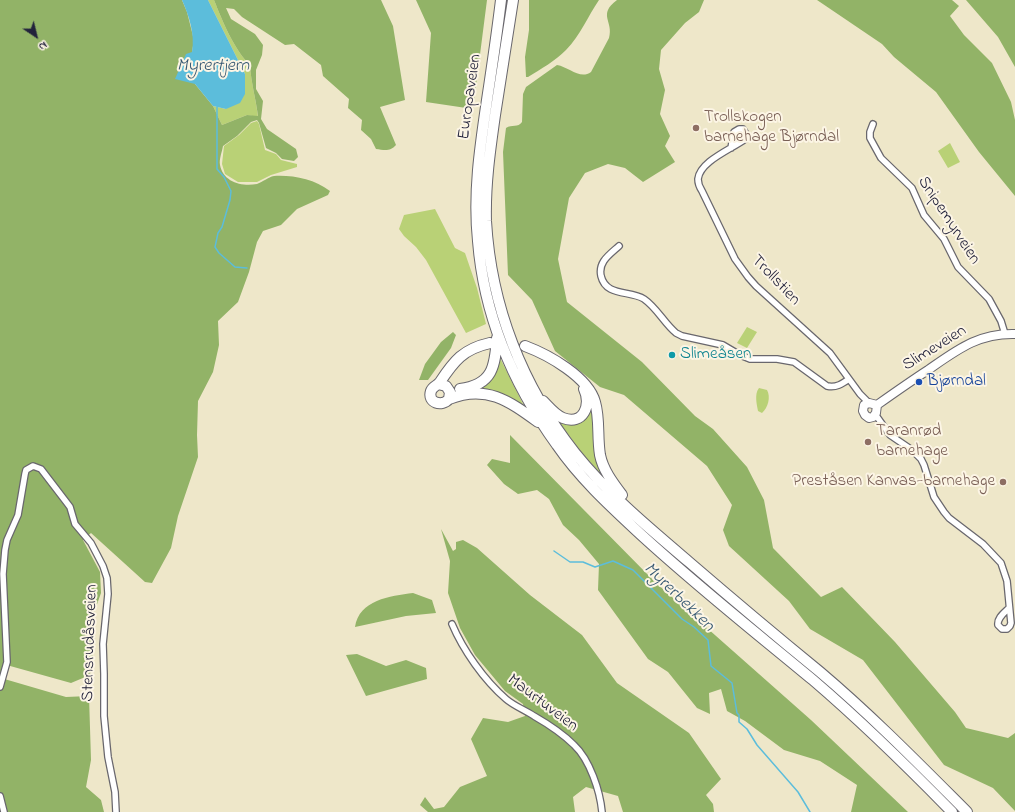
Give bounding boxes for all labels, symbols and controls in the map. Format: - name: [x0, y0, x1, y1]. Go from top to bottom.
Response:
- north arrow: [16, 16, 56, 56]
- text: N: [35, 37, 51, 55]
- street label: Europaveien: [455, 53, 487, 141]
- water label: Myrertjern: [177, 56, 249, 78]
- place label: Trollskogen barnehage Bjørndal: [704, 108, 839, 148]
- marker: Trollskogen barnehage Bjørndal: [691, 123, 701, 133]
- street label: Snipemyrveien: [912, 173, 984, 269]
- street label: Trollstien: [746, 251, 804, 311]
- street label: Slimeveien: [899, 321, 971, 377]
- place label: Slimeåsen: [680, 345, 751, 365]
- marker: Slimeåsen: [667, 350, 677, 360]
- place label: Bjørndal: [927, 372, 986, 392]
- marker: Bjørndal: [914, 377, 924, 387]
- place label: Taranrød barnehage: [876, 422, 948, 462]
- marker: Taranrød barnehage: [863, 437, 873, 447]
- place label: Preståsen Kanvas-barnehage: [792, 472, 995, 492]
- marker: Preståsen Kanvas-barnehage: [998, 477, 1008, 487]
- water label: Myrerbekken: [638, 559, 718, 637]
- street label: Stensrudåsveien: [79, 584, 103, 702]
- street label: Maurtuveien: [502, 671, 582, 737]

